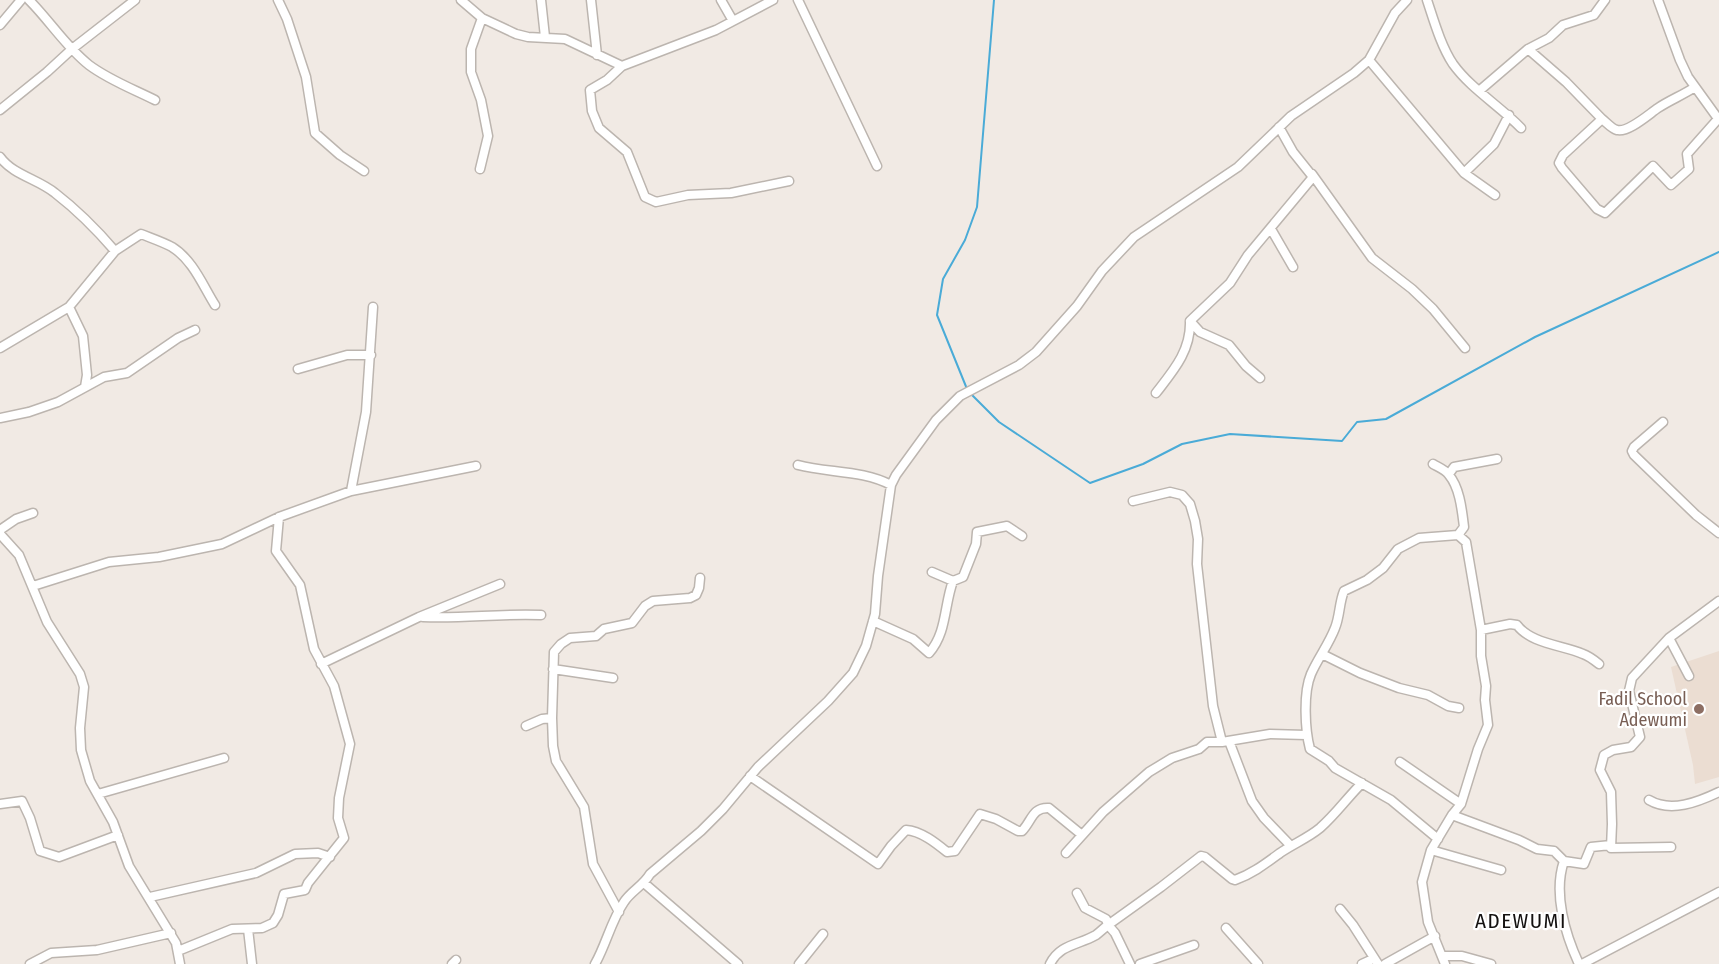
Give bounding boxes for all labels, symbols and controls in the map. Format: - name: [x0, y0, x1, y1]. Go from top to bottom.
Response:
- place label: Fadil School Adewumi: [1598, 688, 1687, 731]
- marker: Fadil School Adewumi: [1692, 702, 1706, 716]
- district label: ADEWUMI: [1475, 908, 1567, 934]

